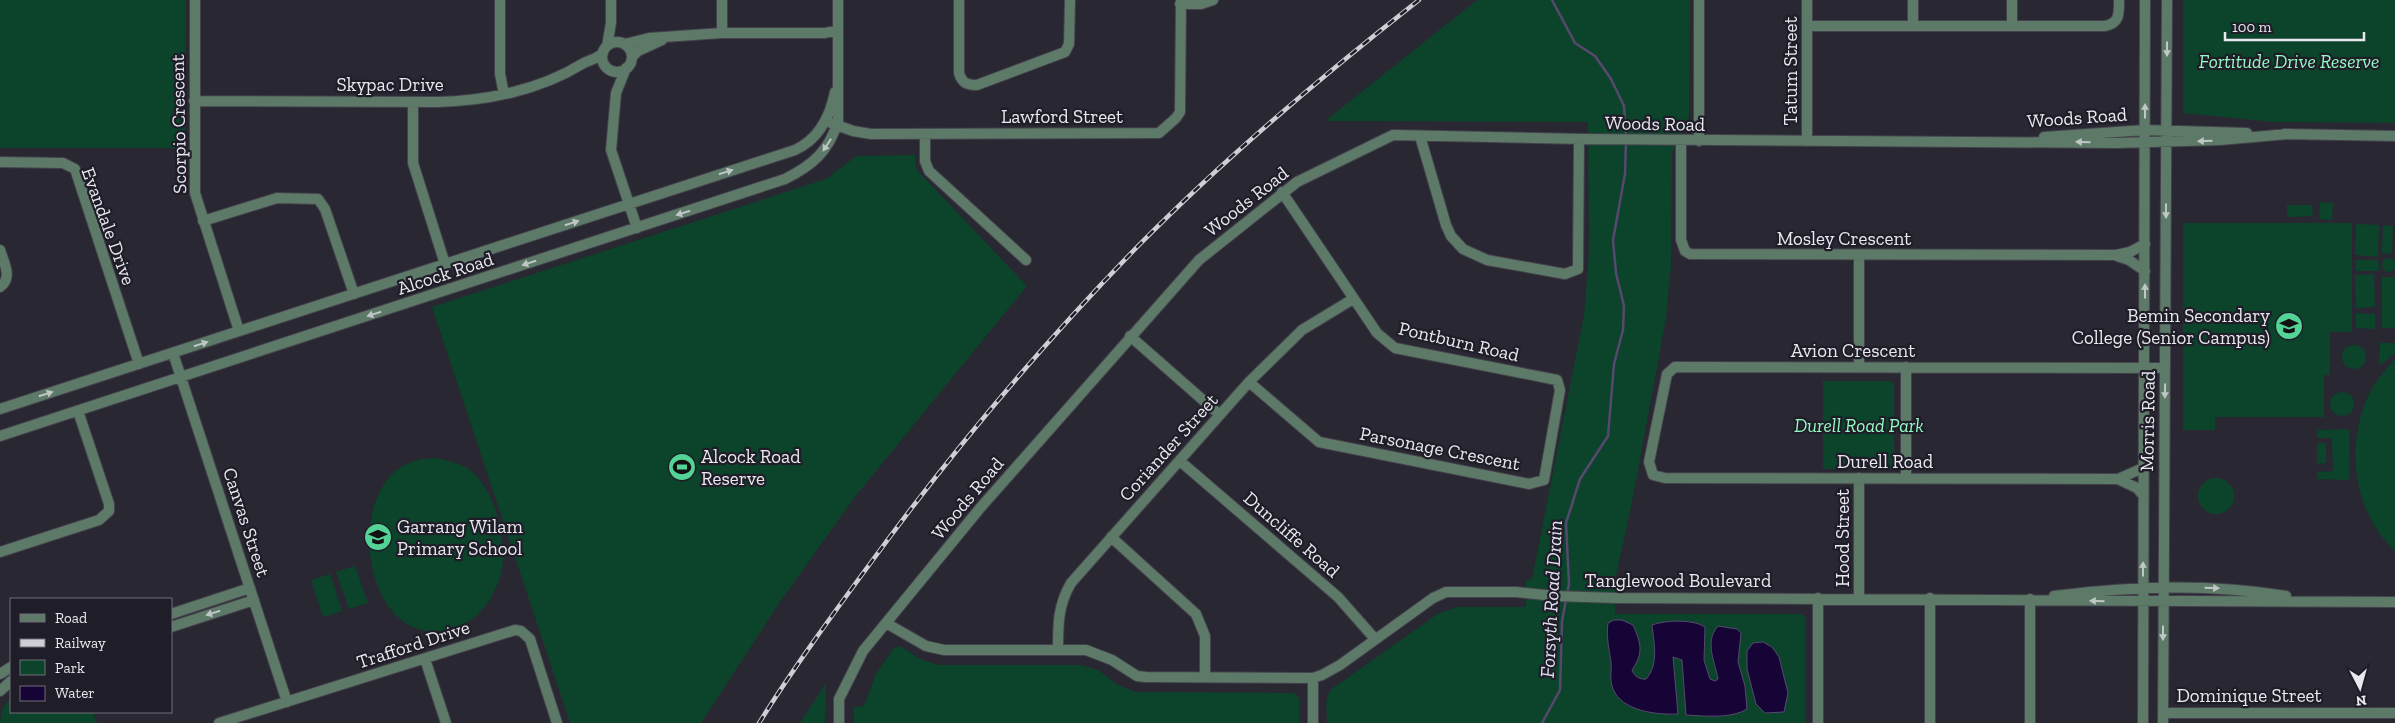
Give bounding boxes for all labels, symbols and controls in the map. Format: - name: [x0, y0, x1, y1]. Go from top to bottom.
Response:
- scale bar: [2225, 10, 2364, 42]
- street label: Tatum Street: [1779, 17, 1802, 125]
- text: 100 m: [2232, 18, 2271, 36]
- one-way arrow: [2163, 41, 2171, 57]
- park label: Fortitude Drive Reserve: [2199, 50, 2379, 73]
- street label: Scorpio Crescent: [166, 54, 191, 194]
- street label: Skypac Drive: [336, 73, 444, 96]
- street label: Woods Road: [2026, 102, 2128, 132]
- one-way arrow: [2141, 103, 2149, 119]
- street label: Lawford Street: [1001, 105, 1123, 128]
- street label: Woods Road: [1605, 111, 1706, 136]
- one-way arrow: [2197, 137, 2213, 145]
- one-way arrow: [822, 138, 831, 151]
- one-way arrow: [2074, 138, 2090, 146]
- street label: Woods Road: [1200, 161, 1293, 241]
- street label: Evandale Drive: [77, 164, 140, 288]
- one-way arrow: [719, 168, 734, 176]
- one-way arrow: [2162, 203, 2170, 219]
- one-way arrow: [676, 209, 691, 217]
- one-way arrow: [564, 218, 579, 226]
- street label: Mosley Crescent: [1777, 227, 1911, 250]
- street label: Alcock Road: [394, 247, 497, 300]
- one-way arrow: [521, 260, 536, 268]
- one-way arrow: [2141, 283, 2149, 299]
- place label: Bemin Secondary College (Senior Campus): [2072, 304, 2270, 349]
- one-way arrow: [367, 311, 382, 318]
- school or university icon: Bemin Secondary College (Senior Campus): [2274, 311, 2304, 341]
- street label: Pontburn Road: [1396, 316, 1522, 367]
- one-way arrow: [194, 339, 209, 347]
- street label: Avion Crescent: [1791, 339, 1915, 362]
- street label: Morris Road: [2135, 370, 2160, 472]
- one-way arrow: [2161, 383, 2169, 399]
- street label: Coriander Street: [1114, 389, 1223, 506]
- one-way arrow: [39, 390, 54, 397]
- park label: Durell Road Park: [1794, 414, 1924, 437]
- street label: Parsonage Crescent: [1358, 422, 1522, 475]
- place label: Alcock Road Reserve: [701, 445, 801, 490]
- street label: Durell Road: [1837, 450, 1934, 473]
- sports icon: Alcock Road Reserve: [667, 452, 697, 482]
- street label: Woods Road: [926, 452, 1009, 544]
- street label: Canvas Street: [218, 465, 275, 580]
- street label: Duncliffe Road: [1239, 486, 1345, 583]
- street label: Hood Street: [1831, 489, 1854, 587]
- place label: Garrang Wilam Primary School: [397, 515, 523, 560]
- water label: Forsyth Road Drain: [1535, 519, 1567, 679]
- school or university icon: Garrang Wilam Primary School: [363, 522, 393, 552]
- one-way arrow: [2139, 561, 2147, 577]
- street label: Tanglewood Boulevard: [1585, 569, 1772, 592]
- one-way arrow: [2204, 584, 2220, 592]
- one-way arrow: [2088, 597, 2104, 605]
- legend: [10, 598, 172, 713]
- text: Road: [55, 609, 88, 627]
- one-way arrow: [205, 610, 220, 617]
- street label: Trafford Drive: [354, 615, 473, 674]
- one-way arrow: [2159, 626, 2167, 642]
- text: Railway: [55, 634, 106, 652]
- text: Park: [55, 659, 85, 677]
- north arrow: [2335, 663, 2385, 713]
- text: Water: [55, 684, 95, 702]
- street label: Dominique Street: [2176, 684, 2322, 707]
- text: N: [2355, 691, 2367, 709]

